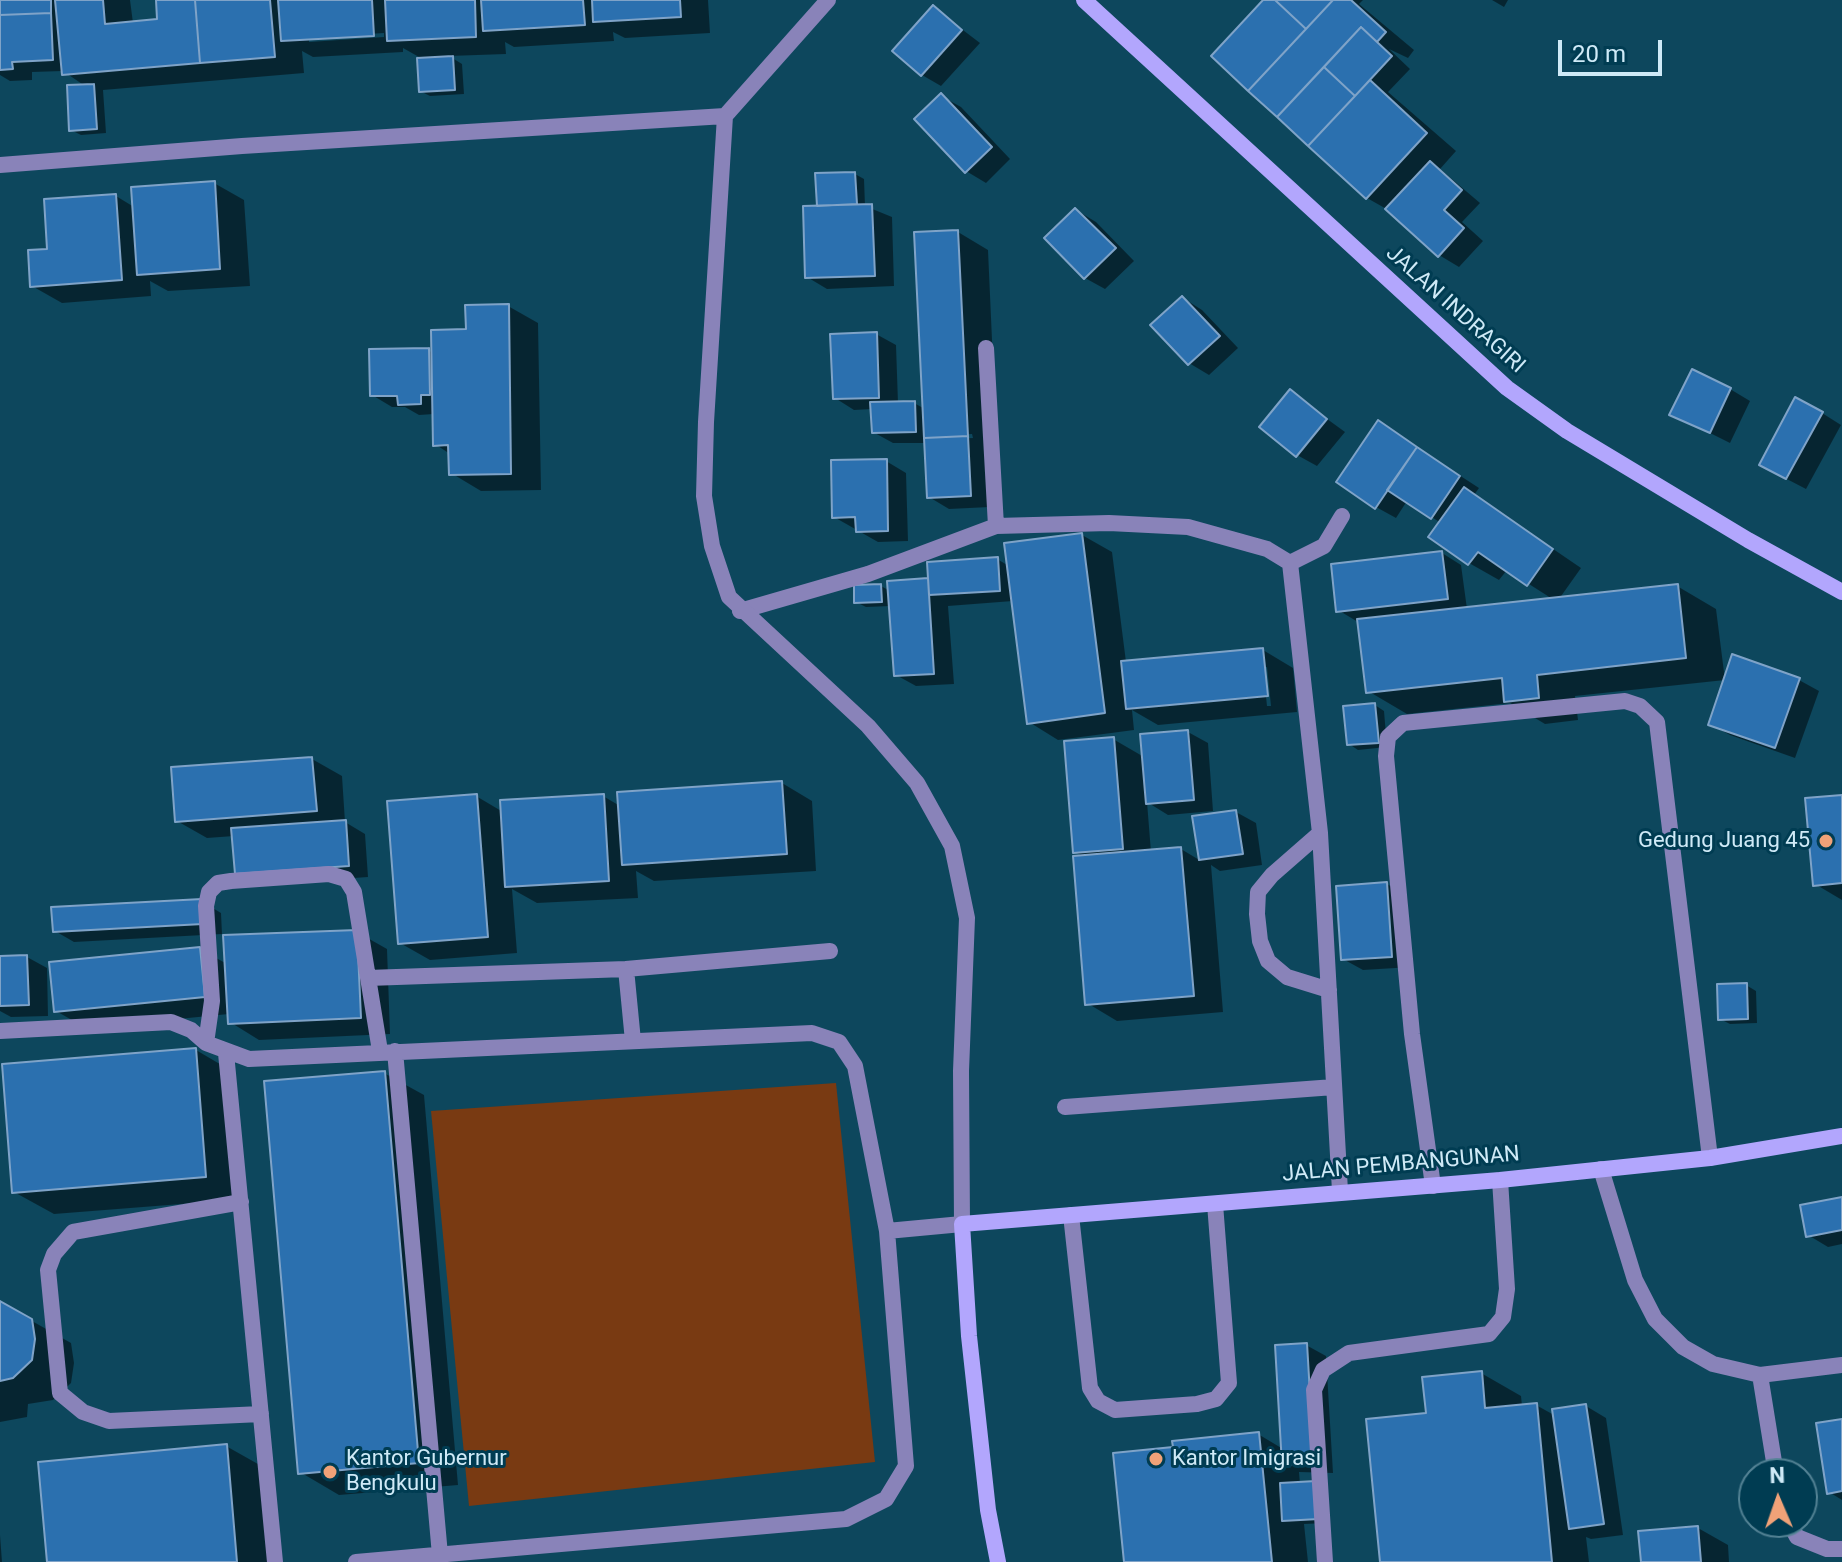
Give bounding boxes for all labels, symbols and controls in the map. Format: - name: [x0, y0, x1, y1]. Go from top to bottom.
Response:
- scale bar: [1562, 24, 1666, 74]
- text: 20 m: [1572, 40, 1626, 68]
- street label: JALAN INDRAGIRI: [1380, 241, 1530, 379]
- place label: Gedung Juang 45: [1638, 828, 1810, 854]
- marker: Gedung Juang 45: [1817, 832, 1835, 850]
- street label: JALAN PEMBANGUNAN: [1281, 1141, 1521, 1189]
- place label: Kantor Gubernur Bengkulu: [346, 1446, 507, 1498]
- place label: Kantor Imigrasi: [1172, 1446, 1321, 1472]
- marker: Kantor Imigrasi: [1147, 1450, 1165, 1468]
- north arrow: [1738, 1458, 1818, 1538]
- marker: Kantor Gubernur Bengkulu: [321, 1463, 339, 1481]
- text: N: [1769, 1463, 1785, 1488]

